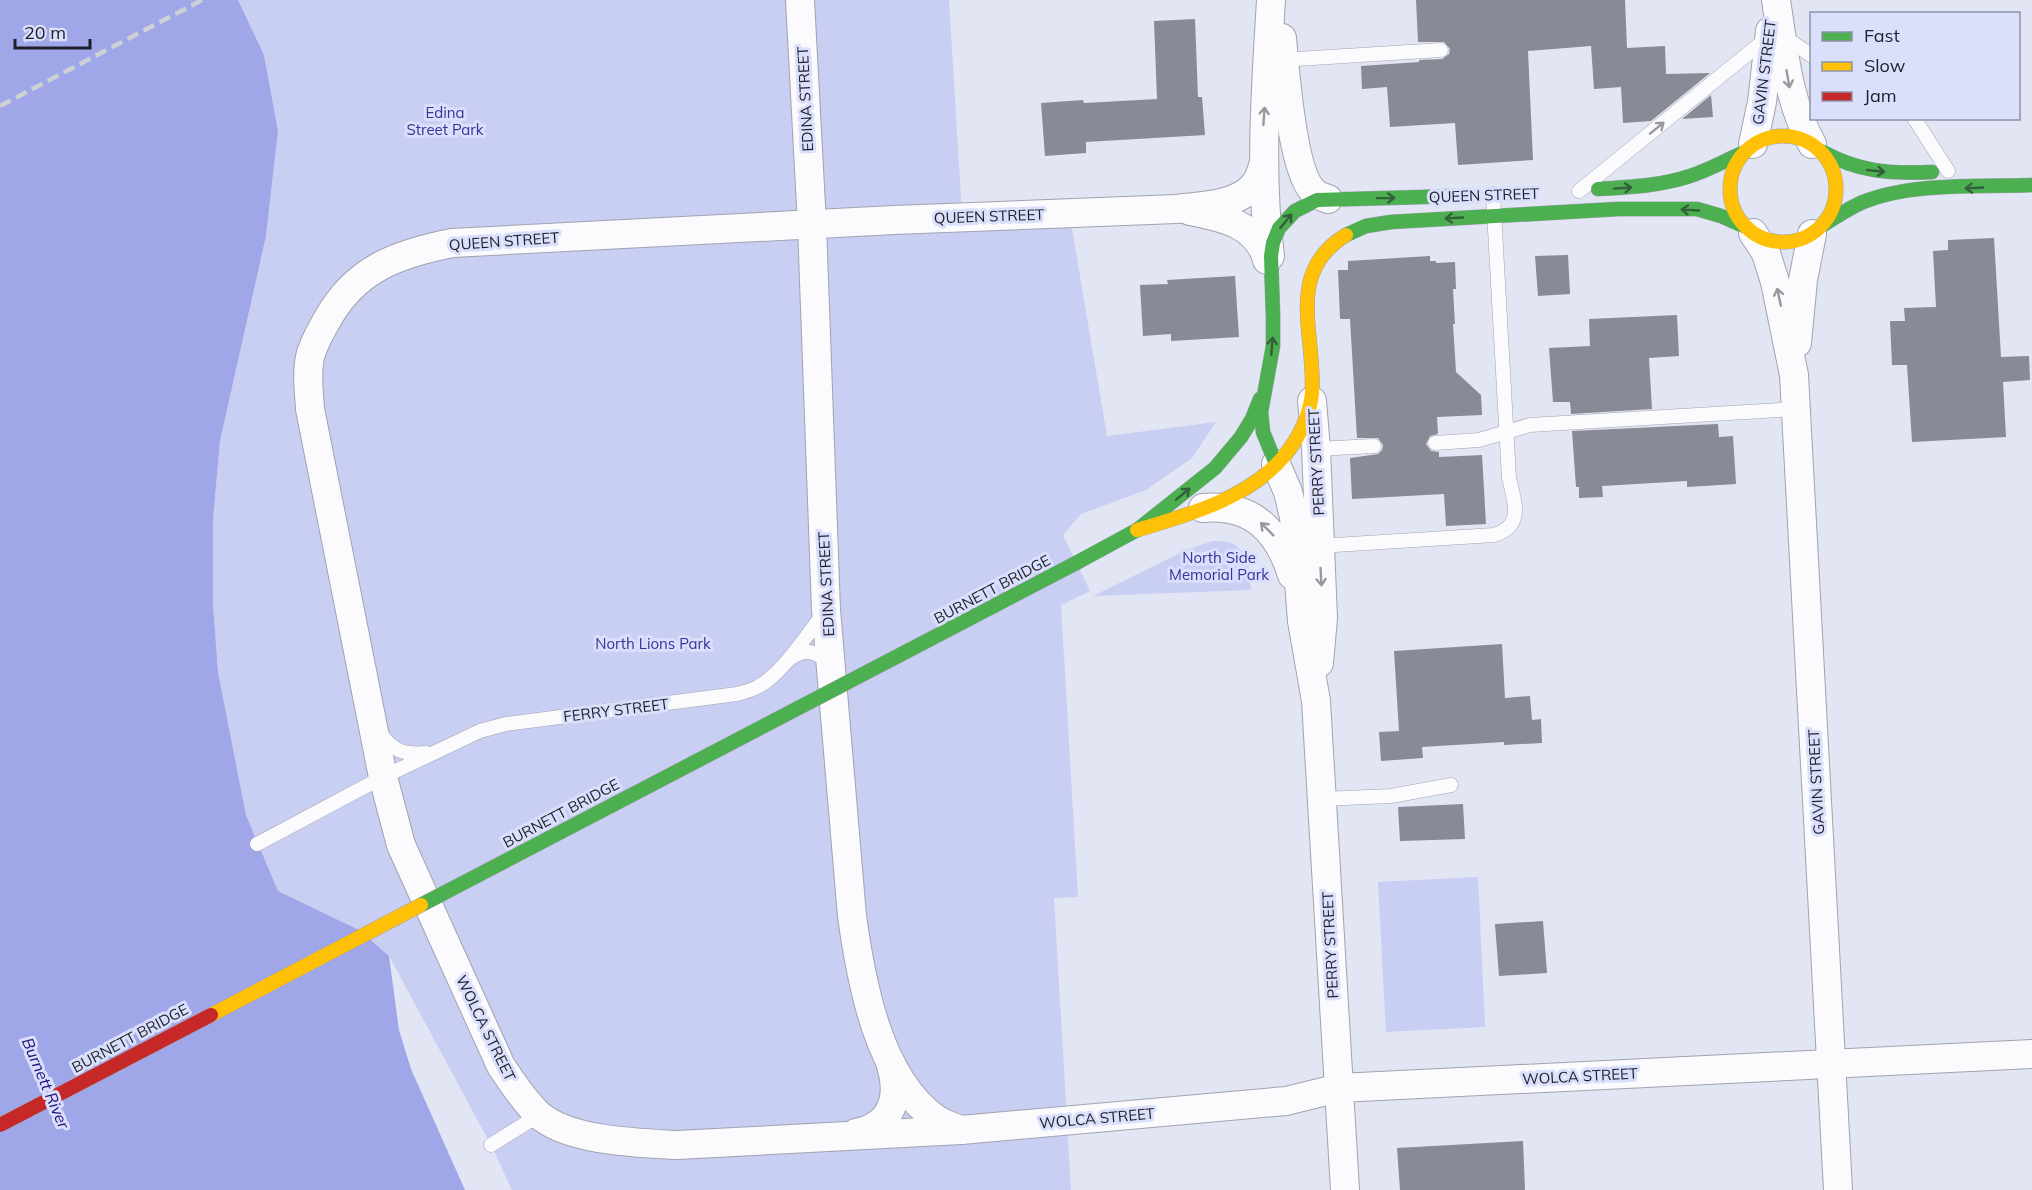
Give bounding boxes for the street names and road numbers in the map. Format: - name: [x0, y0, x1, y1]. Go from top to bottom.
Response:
- street label: GAVIN STREET: [1748, 18, 1780, 126]
- street label: EDINA STREET: [793, 46, 817, 152]
- street label: QUEEN STREET: [1429, 184, 1539, 206]
- street label: QUEEN STREET: [934, 205, 1044, 227]
- street label: QUEEN STREET: [448, 228, 560, 254]
- street label: PERRY STREET: [1304, 408, 1328, 516]
- street label: EDINA STREET: [814, 531, 838, 637]
- street label: BURNETT BRIDGE: [931, 550, 1054, 628]
- street label: FERRY STREET: [562, 694, 670, 726]
- street label: GAVIN STREET: [1804, 729, 1828, 835]
- street label: BURNETT BRIDGE: [500, 774, 623, 852]
- street label: PERRY STREET: [1318, 891, 1342, 999]
- street label: WOLCA STREET: [452, 972, 520, 1084]
- street label: BURNETT BRIDGE: [69, 999, 192, 1077]
- street label: WOLCA STREET: [1522, 1063, 1638, 1089]
- street label: WOLCA STREET: [1039, 1103, 1155, 1133]

